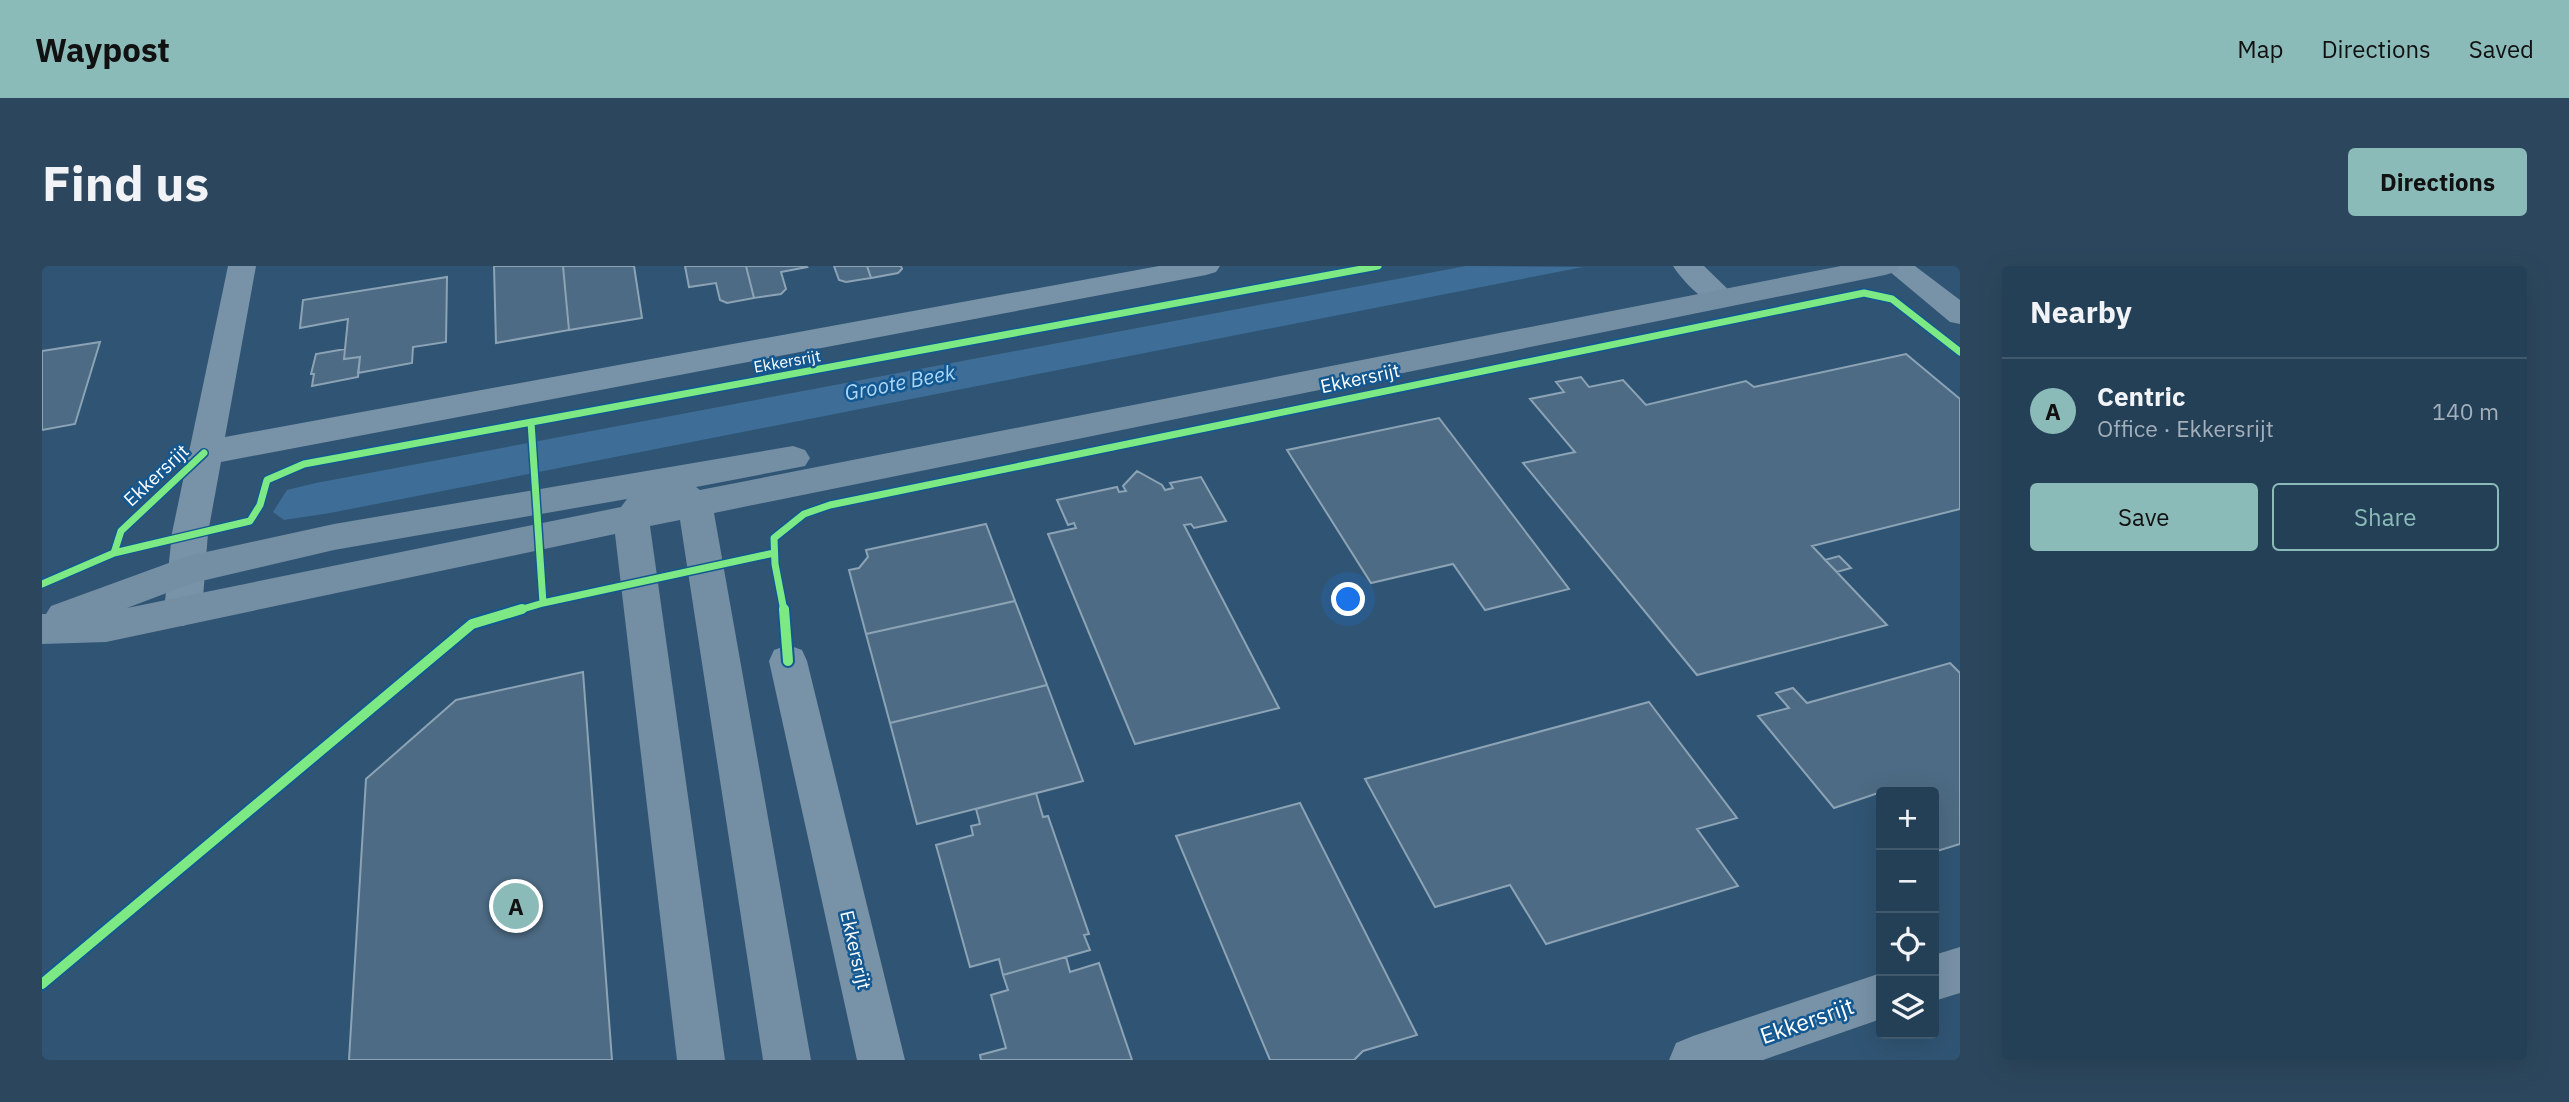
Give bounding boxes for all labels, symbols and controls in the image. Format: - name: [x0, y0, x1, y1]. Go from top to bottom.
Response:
- text: Waypost: [35, 28, 170, 71]
- text: Map: [2237, 33, 2283, 65]
- text: Directions: [2321, 33, 2431, 65]
- text: Saved: [2469, 33, 2534, 65]
- button: Directions: [2348, 148, 2527, 216]
- text: Find us: [42, 151, 209, 214]
- text: Nearby: [2030, 292, 2132, 331]
- street label: Ekkersrijt: [752, 345, 822, 377]
- water label: Groote Beek: [842, 357, 959, 406]
- street label: Ekkersrijt: [1318, 358, 1402, 398]
- text: Centric: [2097, 379, 2185, 413]
- text: A: [2045, 396, 2061, 426]
- text: 140 m: [2432, 396, 2499, 426]
- text: Office · Ekkersrijt: [2097, 413, 2274, 443]
- street label: Ekkersrijt: [118, 439, 194, 511]
- button: Save: [2030, 483, 2258, 551]
- button: Share: [2272, 483, 2499, 551]
- your location: [1331, 582, 1365, 616]
- map controls: [1876, 787, 1939, 1039]
- button: +: [1876, 787, 1939, 850]
- button: −: [1876, 850, 1939, 913]
- pin: A: [493, 880, 539, 932]
- street label: Ekkersrijt: [835, 908, 877, 992]
- button: locate: [1876, 913, 1939, 976]
- button: layers: [1876, 976, 1939, 1039]
- street label: Ekkersrijt: [1756, 990, 1858, 1050]

